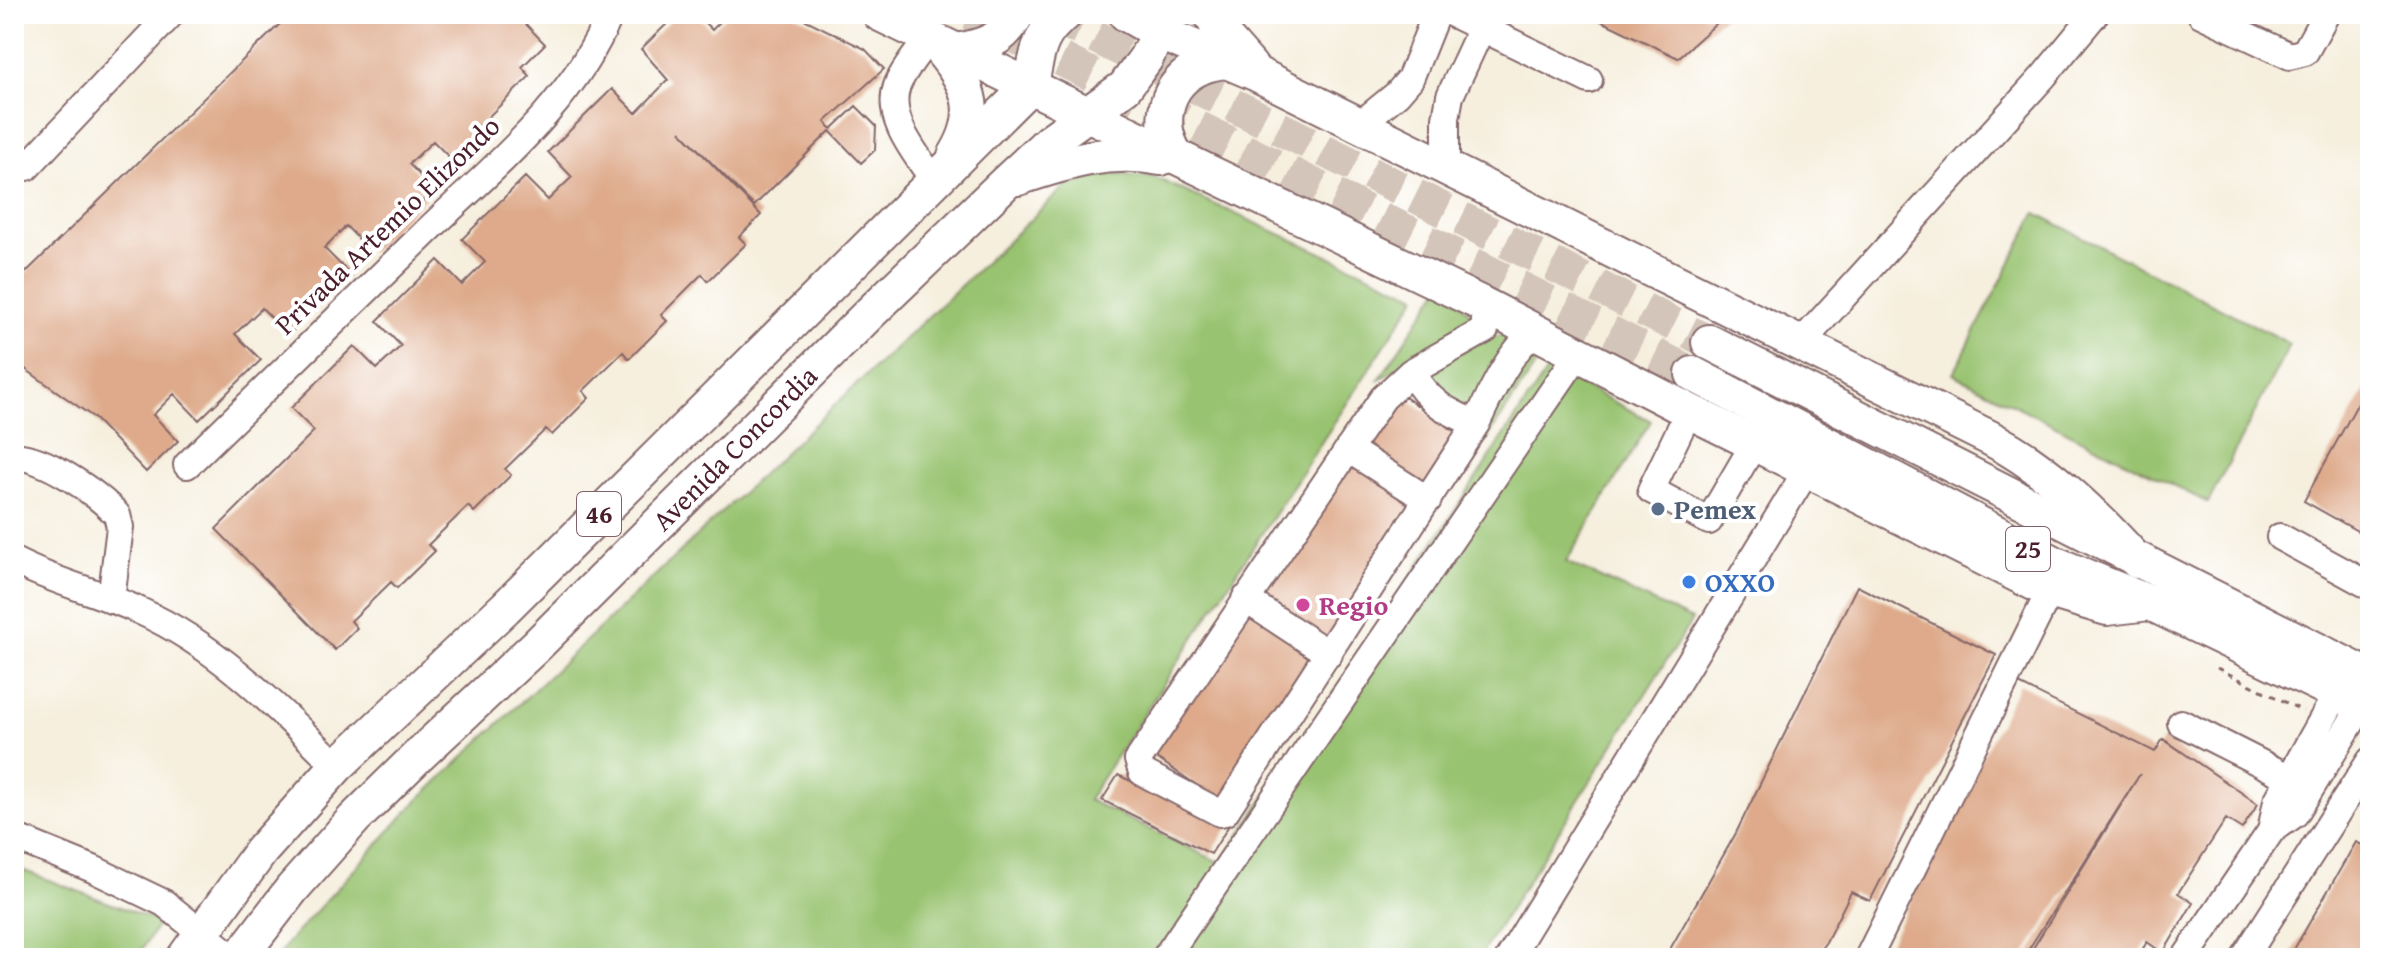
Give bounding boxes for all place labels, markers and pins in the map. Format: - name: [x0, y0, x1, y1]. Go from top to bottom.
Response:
- place label: Pemex: [1674, 488, 1756, 529]
- marker: Pemex: [1649, 500, 1667, 518]
- place label: OXXO: [1705, 561, 1775, 602]
- marker: OXXO: [1680, 573, 1698, 591]
- place label: Regio: [1319, 584, 1389, 625]
- marker: Regio: [1294, 596, 1312, 614]

